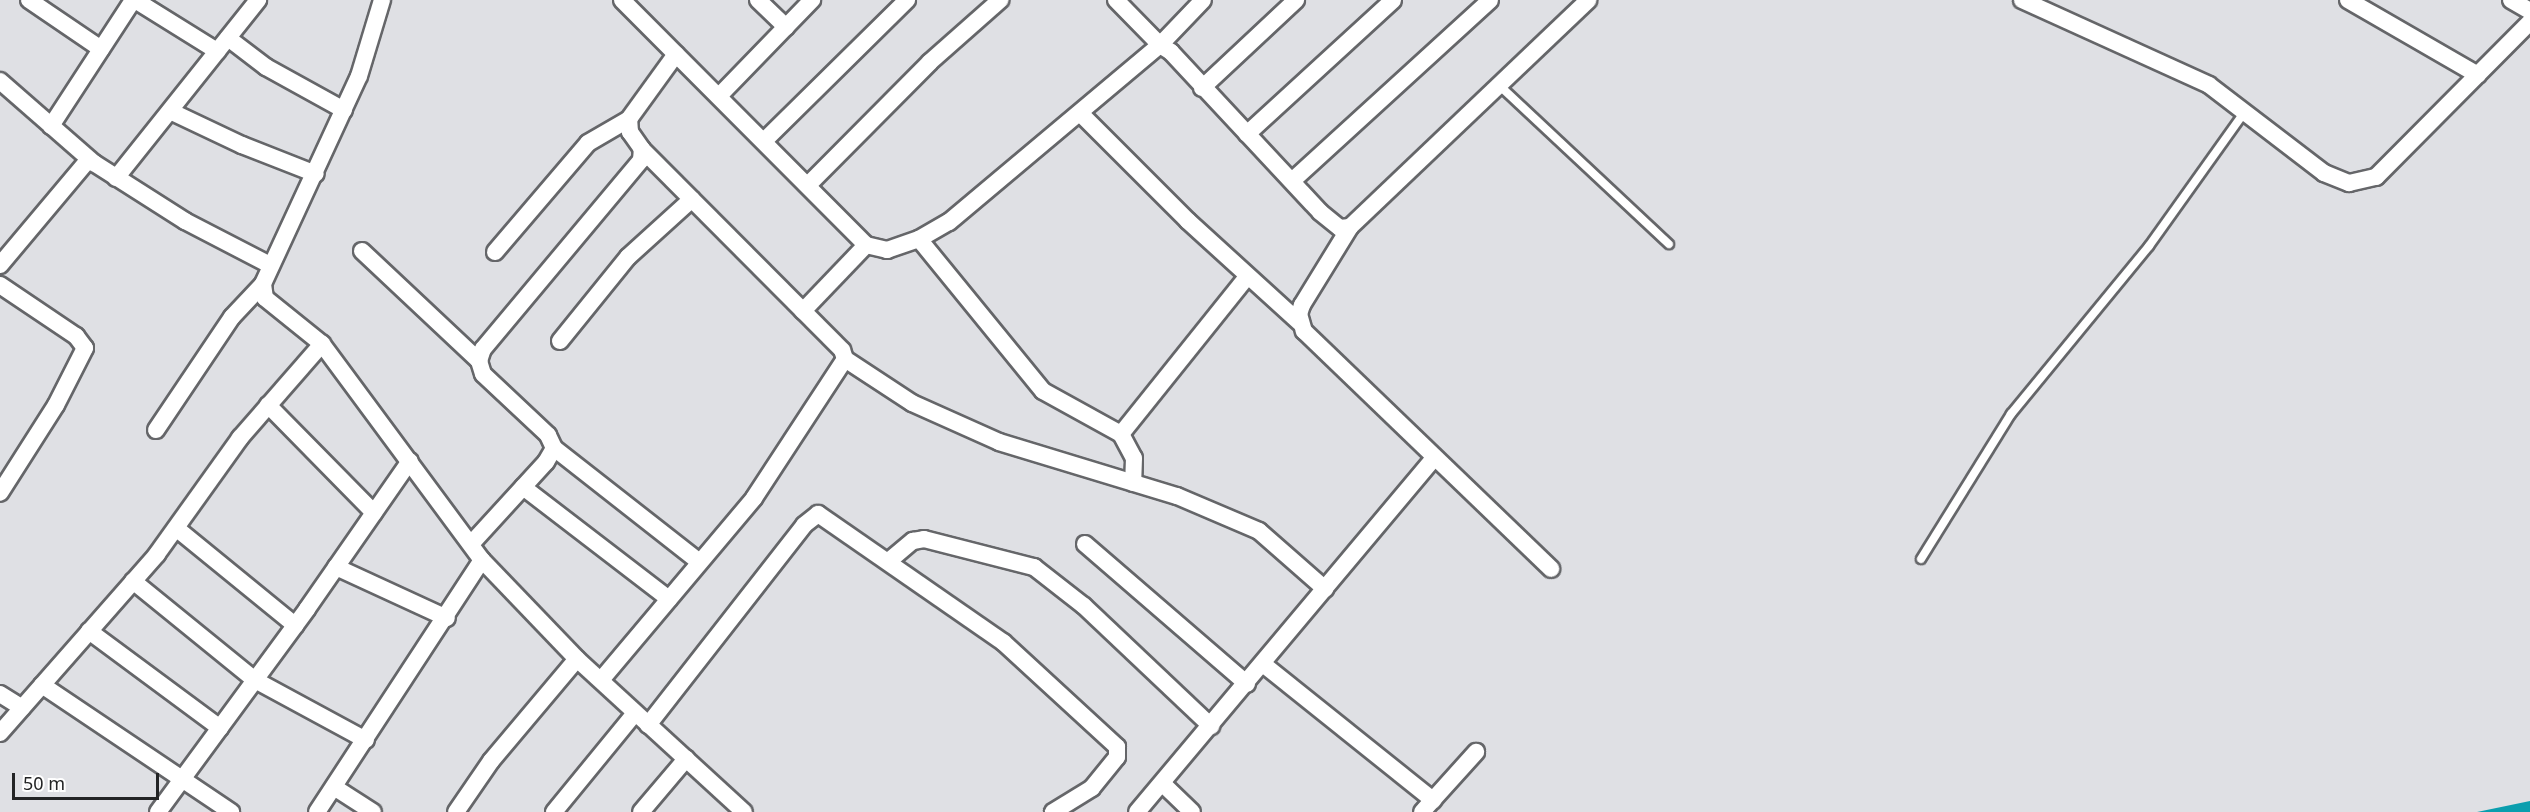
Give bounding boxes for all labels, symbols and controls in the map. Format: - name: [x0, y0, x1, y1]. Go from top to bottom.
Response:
- scale bar: [15, 761, 162, 799]
- text: 50 m: [23, 771, 65, 795]

